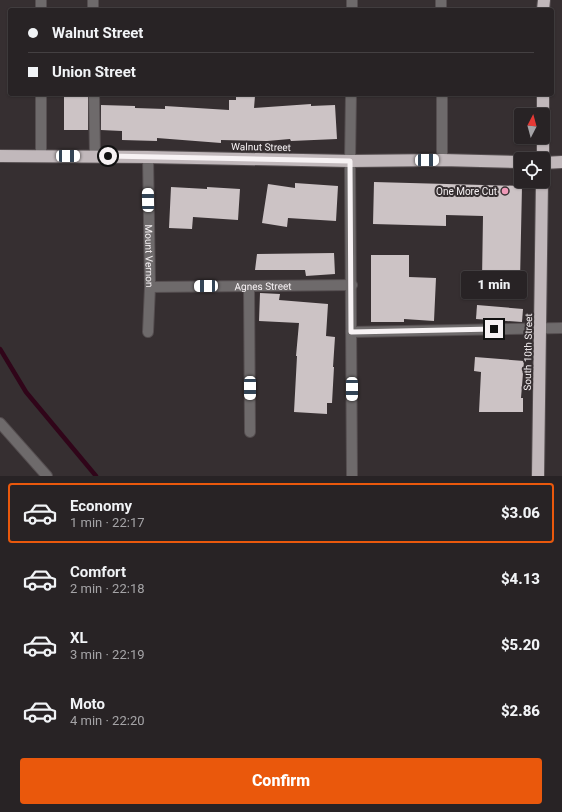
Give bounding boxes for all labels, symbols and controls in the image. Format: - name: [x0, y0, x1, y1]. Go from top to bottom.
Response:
- text: Walnut Street: [52, 24, 143, 42]
- text: Union Street: [52, 63, 136, 81]
- north arrow: [514, 108, 550, 144]
- map controls: [514, 108, 550, 188]
- street label: Walnut Street: [231, 141, 291, 153]
- route start: [99, 147, 117, 165]
- car: [56, 150, 80, 162]
- button: locate: [514, 152, 550, 188]
- car: [415, 154, 439, 166]
- place label: One More Cut: [436, 186, 497, 197]
- marker: One More Cut: [500, 186, 510, 196]
- car: [142, 188, 154, 212]
- street label: Mount Vernon: [144, 224, 156, 288]
- callout: 1 min: [461, 271, 527, 299]
- text: 1 min: [478, 277, 510, 292]
- car: [194, 280, 218, 292]
- street label: Agnes Street: [234, 280, 292, 292]
- street label: South 10th Street: [522, 313, 534, 391]
- route end: [485, 320, 503, 338]
- car: [244, 376, 256, 400]
- car: [346, 377, 358, 401]
- icon: car: [22, 495, 58, 531]
- text: Economy: [70, 497, 132, 515]
- text: $3.06: [501, 504, 540, 522]
- text: 1 min · 22:17: [70, 515, 145, 530]
- icon: car: [22, 561, 58, 597]
- text: Comfort: [70, 563, 126, 581]
- text: $4.13: [501, 570, 540, 588]
- text: 2 min · 22:18: [70, 581, 145, 596]
- icon: car: [22, 627, 58, 663]
- text: XL: [70, 629, 88, 647]
- text: $5.20: [501, 636, 540, 654]
- text: 3 min · 22:19: [70, 647, 145, 662]
- icon: car: [22, 693, 58, 729]
- text: Moto: [70, 695, 105, 713]
- text: $2.86: [501, 702, 540, 720]
- text: 4 min · 22:20: [70, 713, 145, 728]
- button: Confirm: [20, 758, 542, 804]

